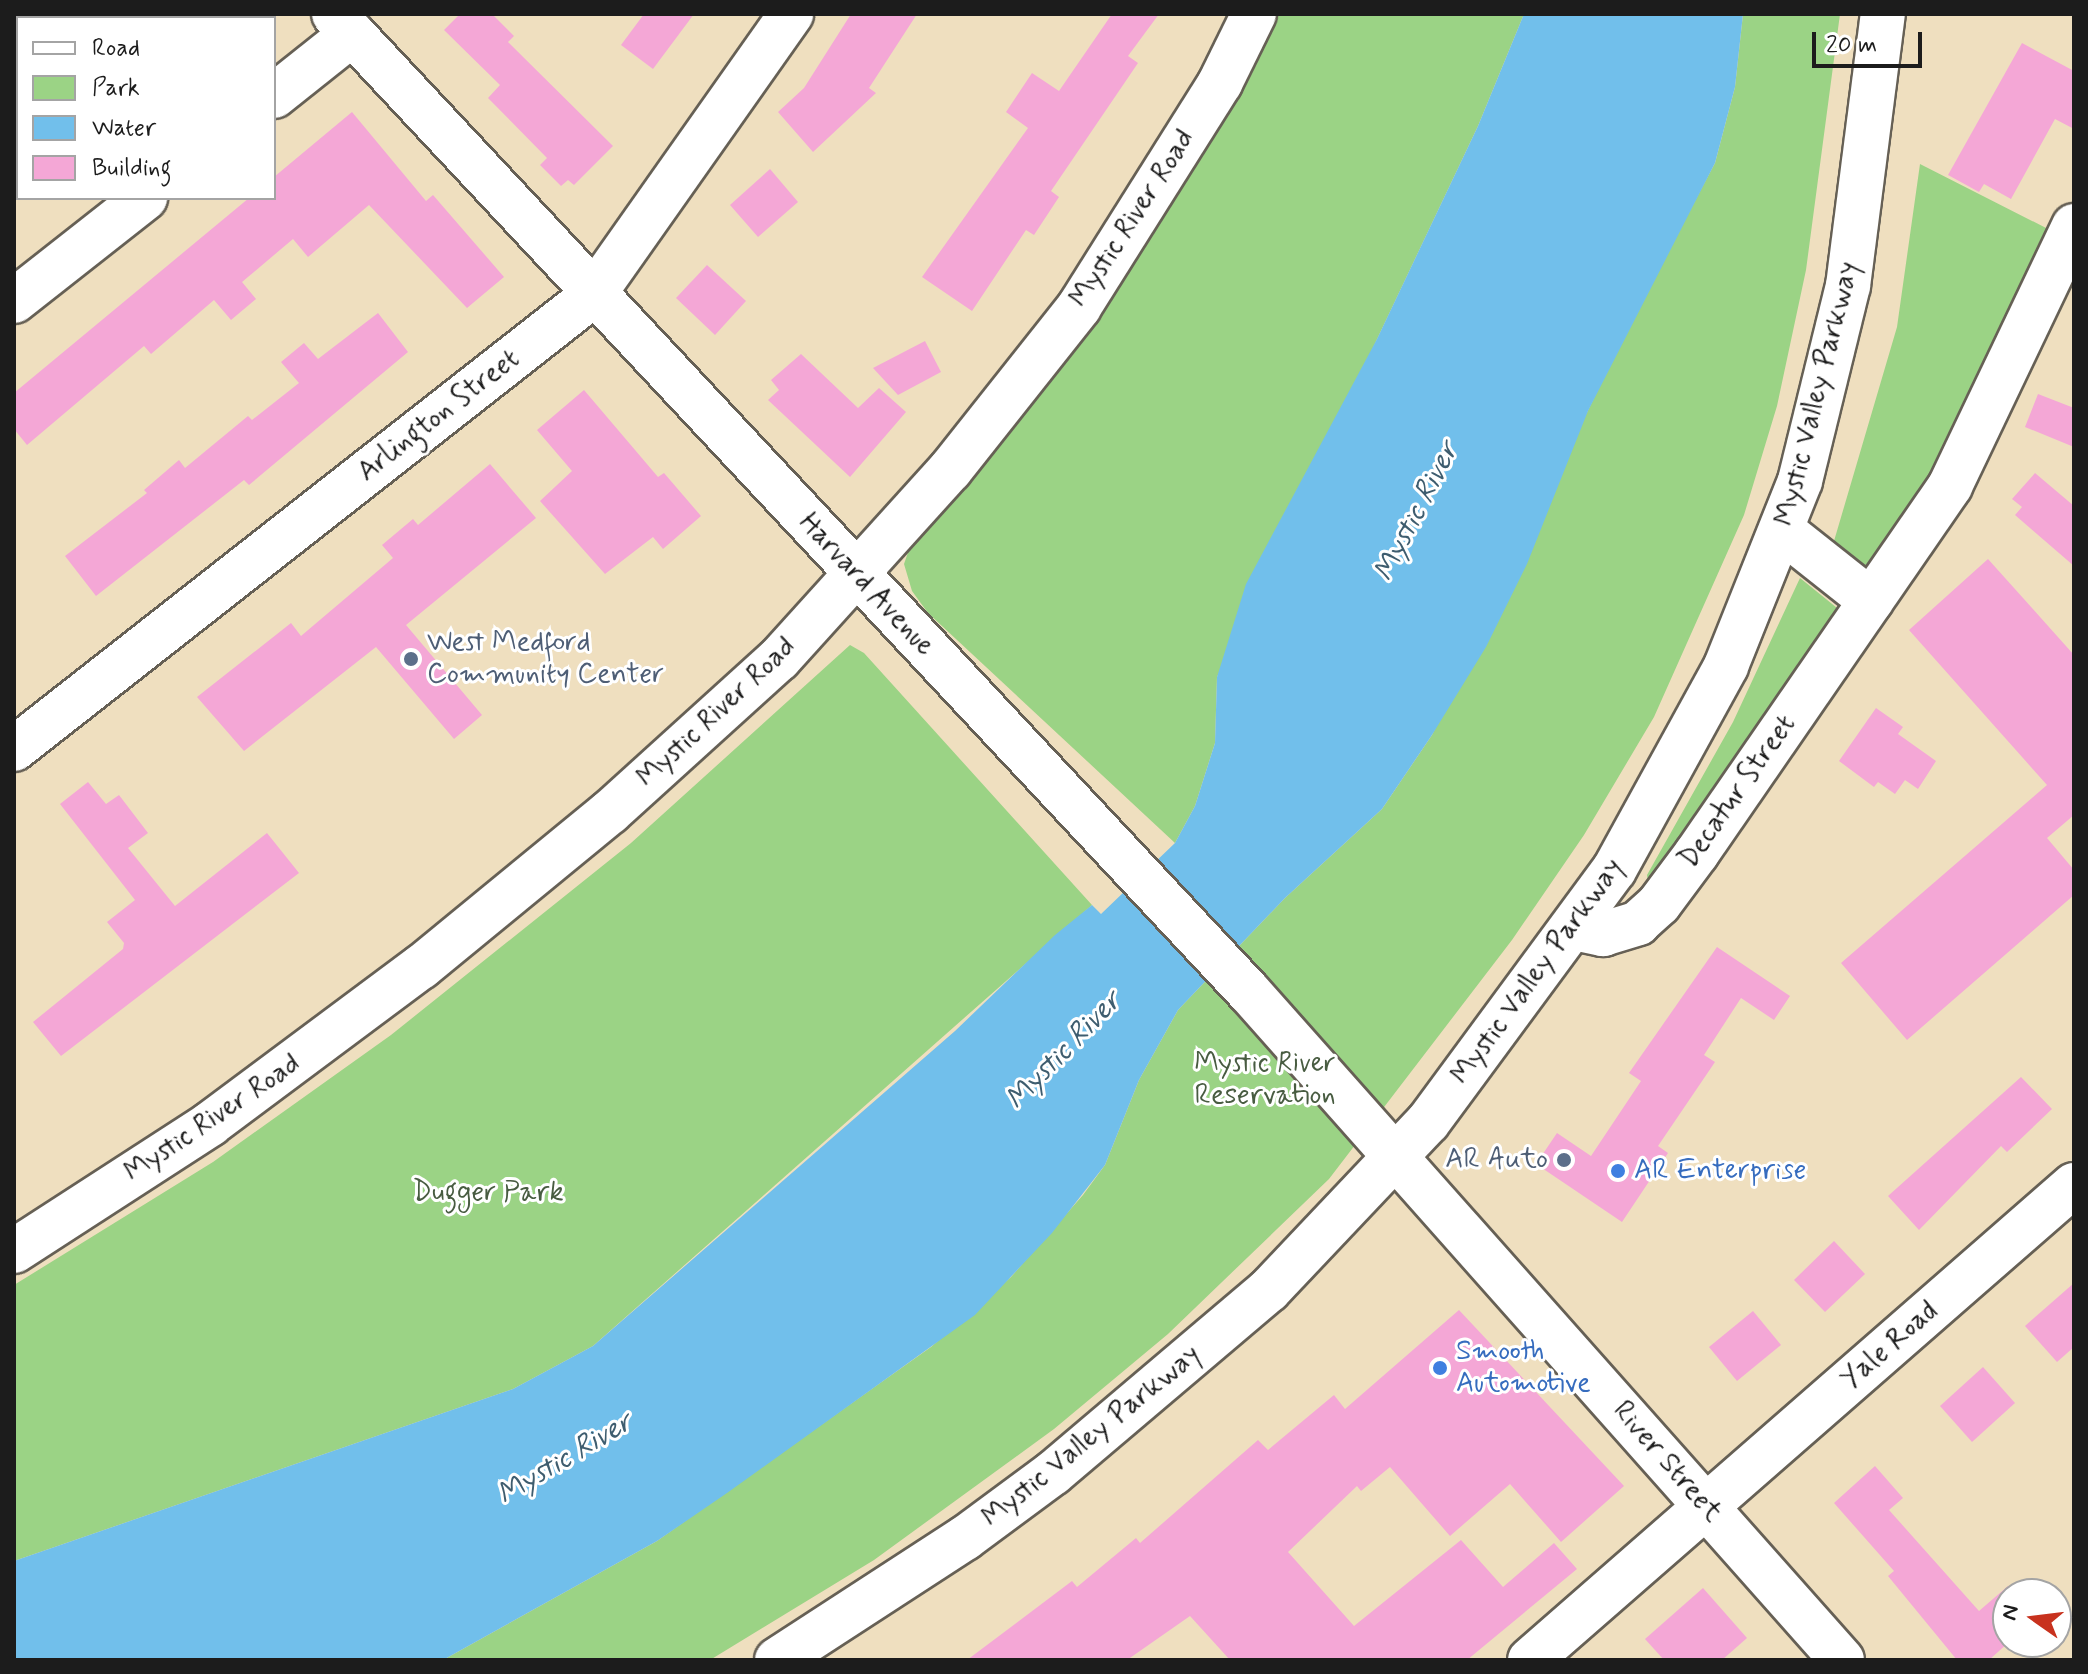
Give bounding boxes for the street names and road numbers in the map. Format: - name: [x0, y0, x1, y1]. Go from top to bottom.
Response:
- street label: Mystic River Road: [1062, 123, 1204, 315]
- street label: Mystic Valley Parkway: [1770, 262, 1866, 526]
- street label: Arlington Street: [350, 341, 528, 491]
- street label: Harvard Avenue: [789, 504, 943, 666]
- street label: Mystic River Road: [629, 630, 805, 796]
- street label: Decatur Street: [1671, 707, 1805, 877]
- street label: Mystic Valley Parkway: [1447, 856, 1629, 1088]
- street label: Mystic River Road: [117, 1047, 309, 1191]
- street label: Yale Road: [1835, 1295, 1945, 1397]
- street label: Mystic Valley Parkway: [979, 1341, 1205, 1533]
- street label: River Street: [1605, 1394, 1729, 1530]

